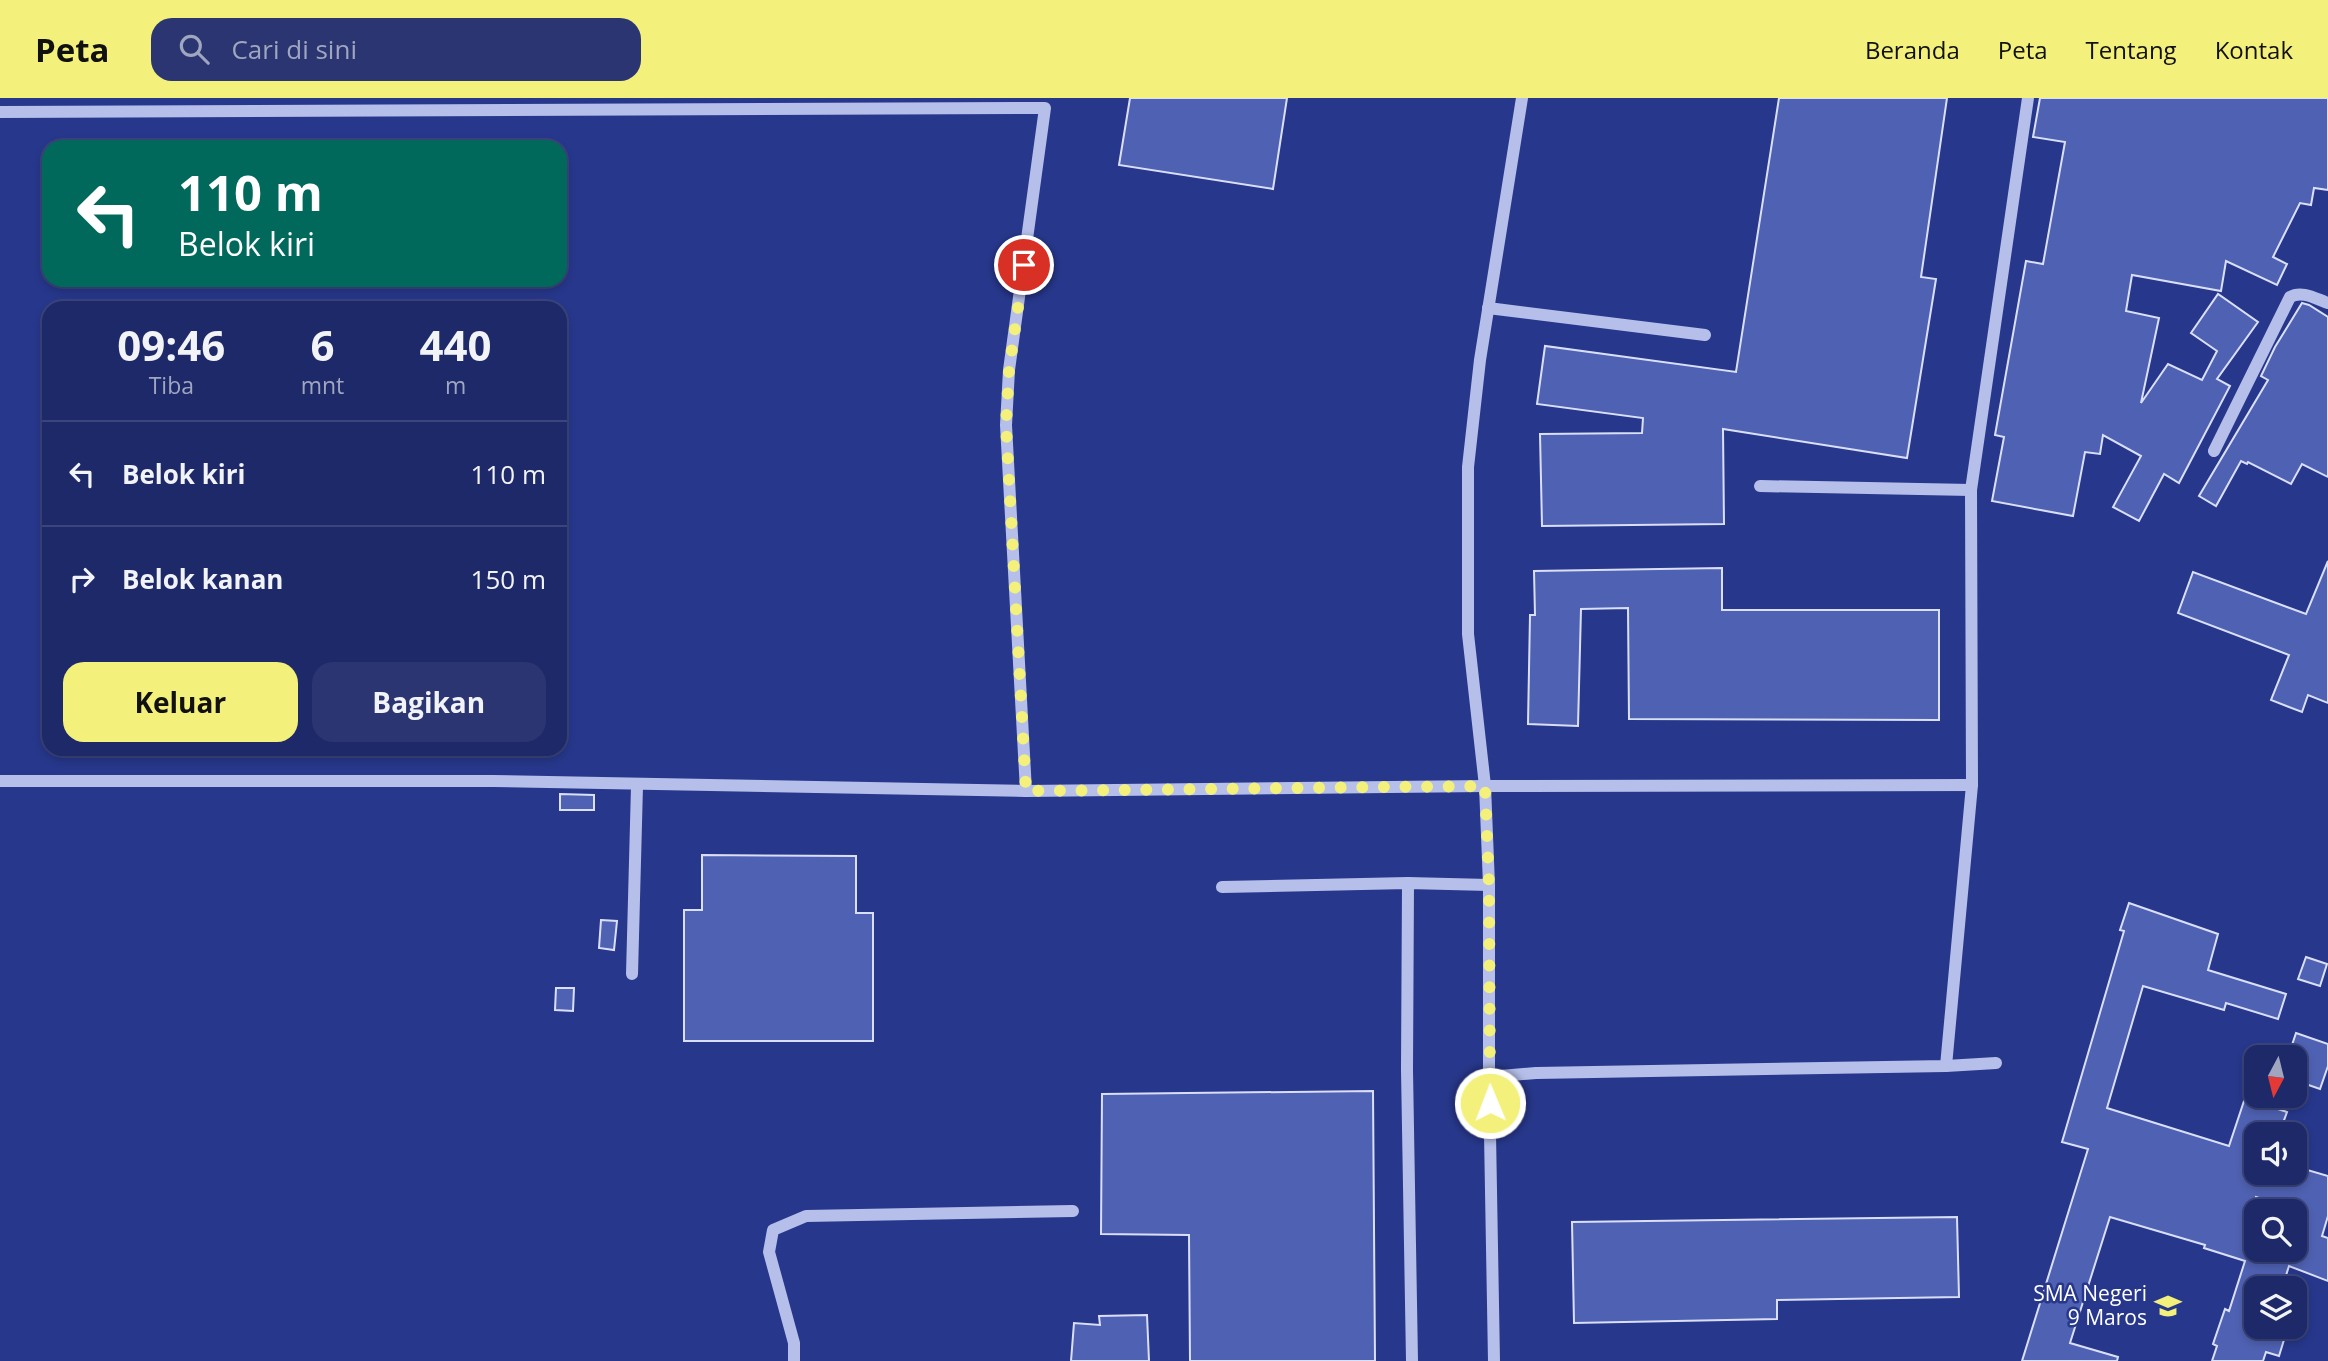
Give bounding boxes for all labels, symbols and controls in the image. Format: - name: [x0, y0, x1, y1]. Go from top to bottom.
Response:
- search box: [151, 18, 641, 81]
- text: Peta: [35, 27, 109, 72]
- icon: search: [175, 30, 213, 68]
- text: Cari di sini: [231, 31, 357, 67]
- text: Beranda: [1865, 33, 1960, 66]
- text: Peta: [1998, 33, 2048, 66]
- text: Tentang: [2086, 33, 2177, 66]
- text: Kontak: [2215, 33, 2293, 66]
- text: 110 m: [178, 159, 323, 225]
- icon: left: [63, 168, 154, 259]
- text: Belok kiri: [178, 222, 315, 265]
- pin: [994, 235, 1054, 295]
- icon: arrive: [1005, 246, 1043, 284]
- text: 09:46: [117, 316, 225, 373]
- text: 6: [310, 316, 334, 373]
- text: 440: [420, 316, 492, 373]
- text: Tiba: [149, 369, 194, 401]
- text: mnt: [301, 369, 344, 401]
- text: m: [445, 369, 466, 401]
- icon: left: [63, 455, 101, 493]
- text: Belok kiri: [122, 456, 246, 492]
- text: 110 m: [471, 456, 546, 492]
- icon: right: [63, 560, 101, 598]
- text: Belok kanan: [122, 561, 283, 597]
- text: 150 m: [471, 561, 546, 597]
- button: Keluar: [63, 662, 298, 742]
- button: Bagikan: [312, 662, 546, 742]
- north arrow: [2244, 1045, 2306, 1108]
- map controls: [2244, 1045, 2307, 1339]
- position arrow: [1453, 1066, 1527, 1140]
- button: sound: [2244, 1122, 2307, 1185]
- button: search: [2244, 1199, 2307, 1262]
- button: layers: [2244, 1276, 2307, 1339]
- place label: SMA Negeri 9 Maros: [2033, 1279, 2147, 1331]
- school or university icon: SMA Negeri 9 Maros: [2153, 1291, 2183, 1321]

